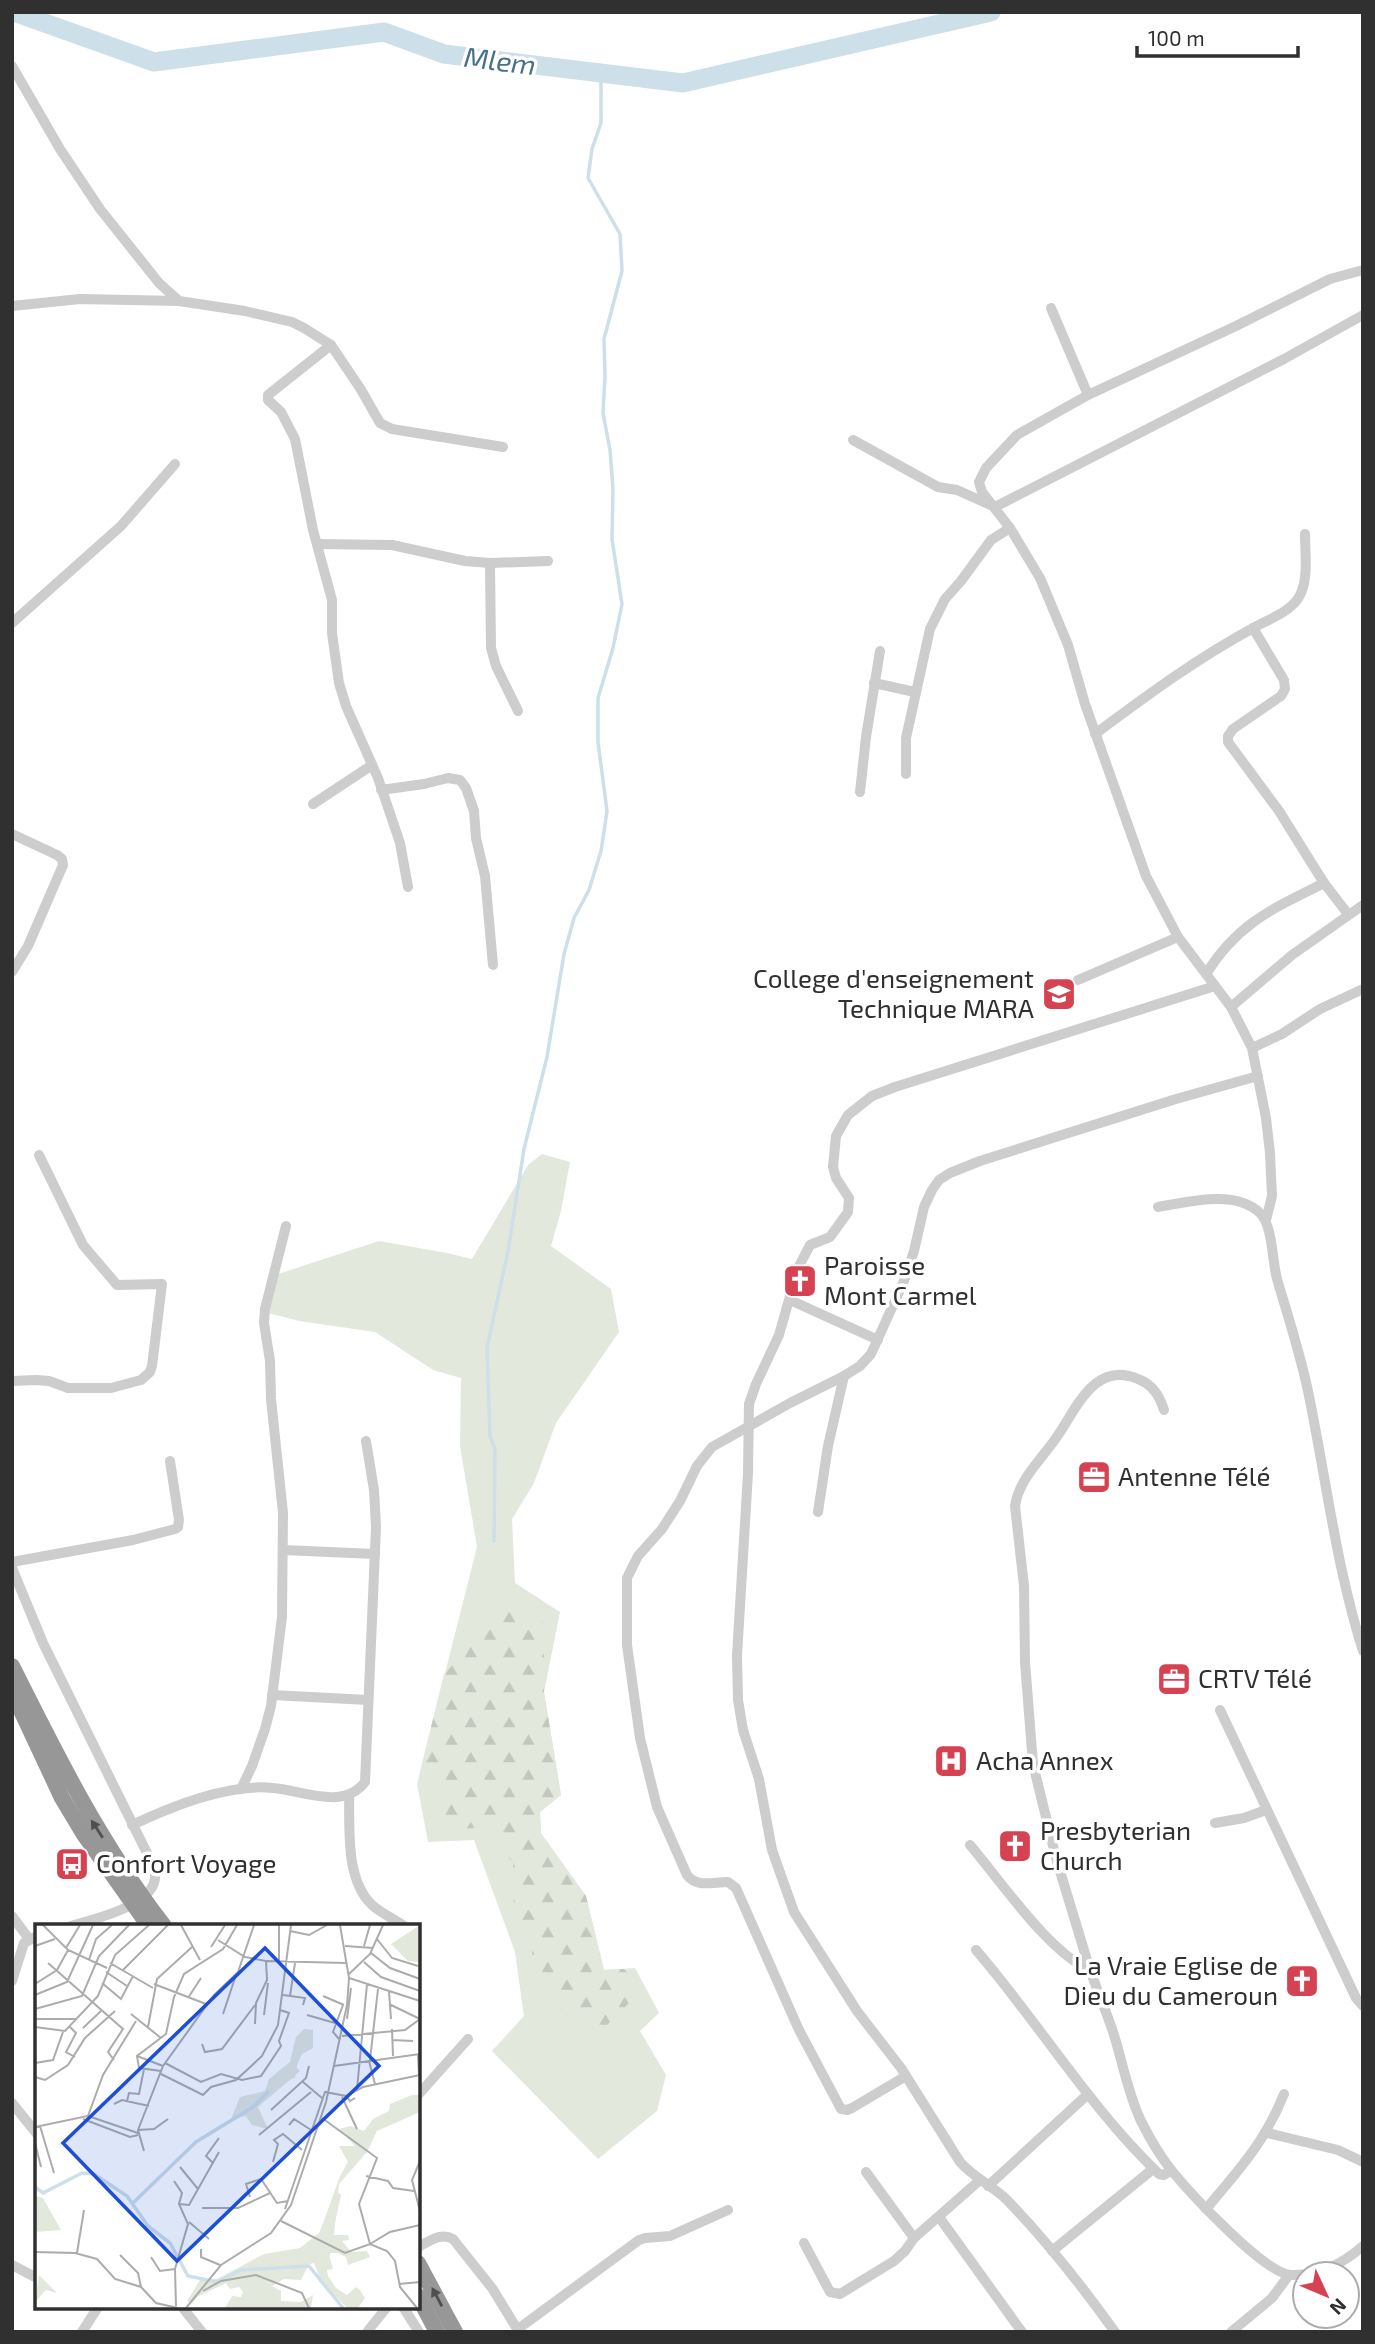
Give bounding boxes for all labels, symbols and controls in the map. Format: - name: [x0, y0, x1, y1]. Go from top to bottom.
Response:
- scale bar: [1137, 14, 1298, 58]
- text: 100 m: [1148, 25, 1205, 50]
- water label: Mlem: [462, 39, 538, 81]
- place label: College d'enseignement Technique MARA: [753, 962, 1034, 1023]
- school or university icon: College d'enseignement Technique MARA: [1040, 975, 1078, 1013]
- place label: Paroisse Mont Carmel: [824, 1249, 977, 1310]
- church icon: Paroisse Mont Carmel: [781, 1262, 819, 1300]
- office icon: Antenne Télé: [1075, 1458, 1113, 1496]
- place label: Antenne Télé: [1118, 1460, 1270, 1491]
- office icon: CRTV Télé: [1155, 1660, 1193, 1698]
- place label: CRTV Télé: [1198, 1662, 1312, 1693]
- hospital icon: Acha Annex: [932, 1742, 970, 1780]
- place label: Acha Annex: [976, 1744, 1114, 1775]
- place label: Presbyterian Church: [1040, 1814, 1191, 1875]
- one-way arrow: [91, 1819, 104, 1839]
- church icon: Presbyterian Church: [996, 1827, 1034, 1865]
- bus stop icon: Confort Voyage: [53, 1845, 91, 1883]
- place label: Confort Voyage: [96, 1847, 276, 1878]
- inset map: [35, 1924, 420, 2309]
- place label: La Vraie Eglise de Dieu du Cameroun: [1064, 1949, 1278, 2010]
- church icon: La Vraie Eglise de Dieu du Cameroun: [1283, 1962, 1321, 2000]
- north arrow: [1291, 2260, 1361, 2330]
- one-way arrow: [431, 2287, 443, 2307]
- text: N: [1326, 2294, 1352, 2320]

